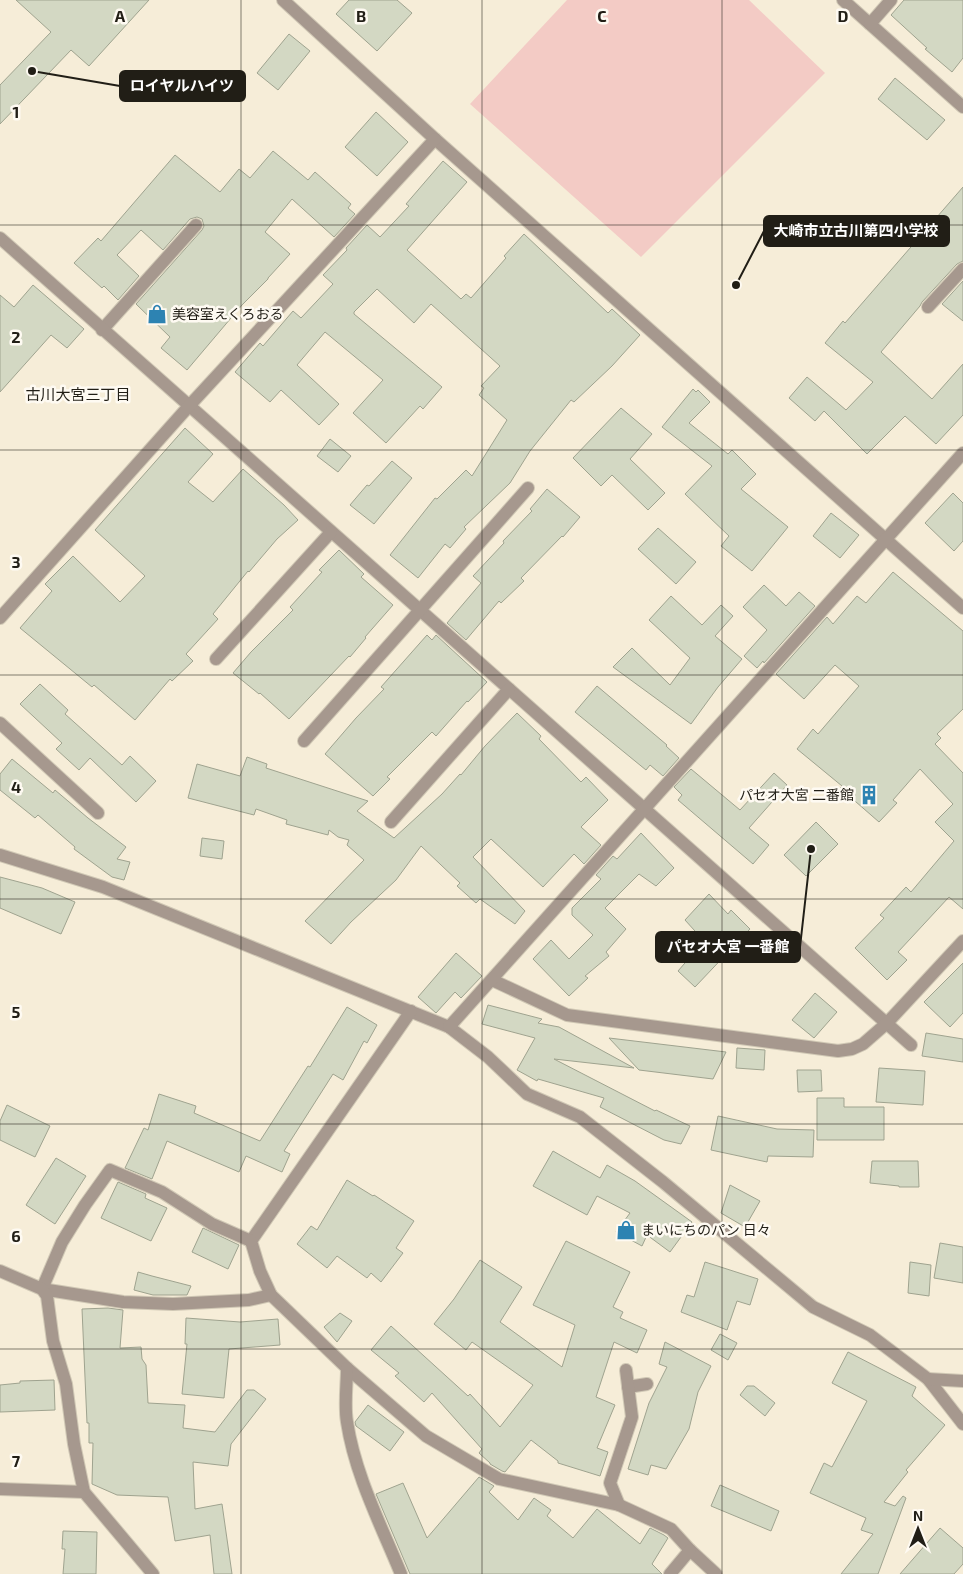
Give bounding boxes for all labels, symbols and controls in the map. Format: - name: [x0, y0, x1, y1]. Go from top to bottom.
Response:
- text: A: [115, 6, 126, 25]
- text: B: [356, 6, 366, 25]
- text: C: [597, 6, 607, 25]
- text: D: [838, 6, 849, 25]
- callout: ロイヤルハイツ: [120, 71, 245, 101]
- text: ロイヤルハイツ: [130, 76, 234, 94]
- text: 1: [13, 102, 19, 121]
- callout: 大崎市立古川第四小学校: [764, 216, 949, 246]
- text: 大崎市立古川第四小学校: [773, 221, 939, 239]
- shop icon: 美容室えくろおる: [146, 303, 168, 325]
- place label: 美容室えくろおる: [172, 305, 284, 322]
- text: 2: [11, 327, 21, 346]
- district label: 古川大宮三丁目: [25, 385, 131, 403]
- text: 3: [11, 552, 21, 571]
- text: 4: [11, 777, 21, 796]
- building icon: パセオ大宮 二番館: [858, 784, 880, 806]
- place label: パセオ大宮 二番館: [739, 786, 854, 803]
- callout: パセオ大宮 一番館: [656, 932, 800, 962]
- text: パセオ大宮 一番館: [666, 937, 790, 955]
- text: 5: [12, 1002, 21, 1021]
- shop icon: まいにちのパン 日々: [615, 1219, 637, 1241]
- place label: まいにちのパン 日々: [641, 1221, 771, 1238]
- text: 6: [11, 1226, 21, 1245]
- text: 7: [12, 1451, 21, 1470]
- north arrow: [893, 1504, 943, 1554]
- text: N: [913, 1507, 923, 1524]

